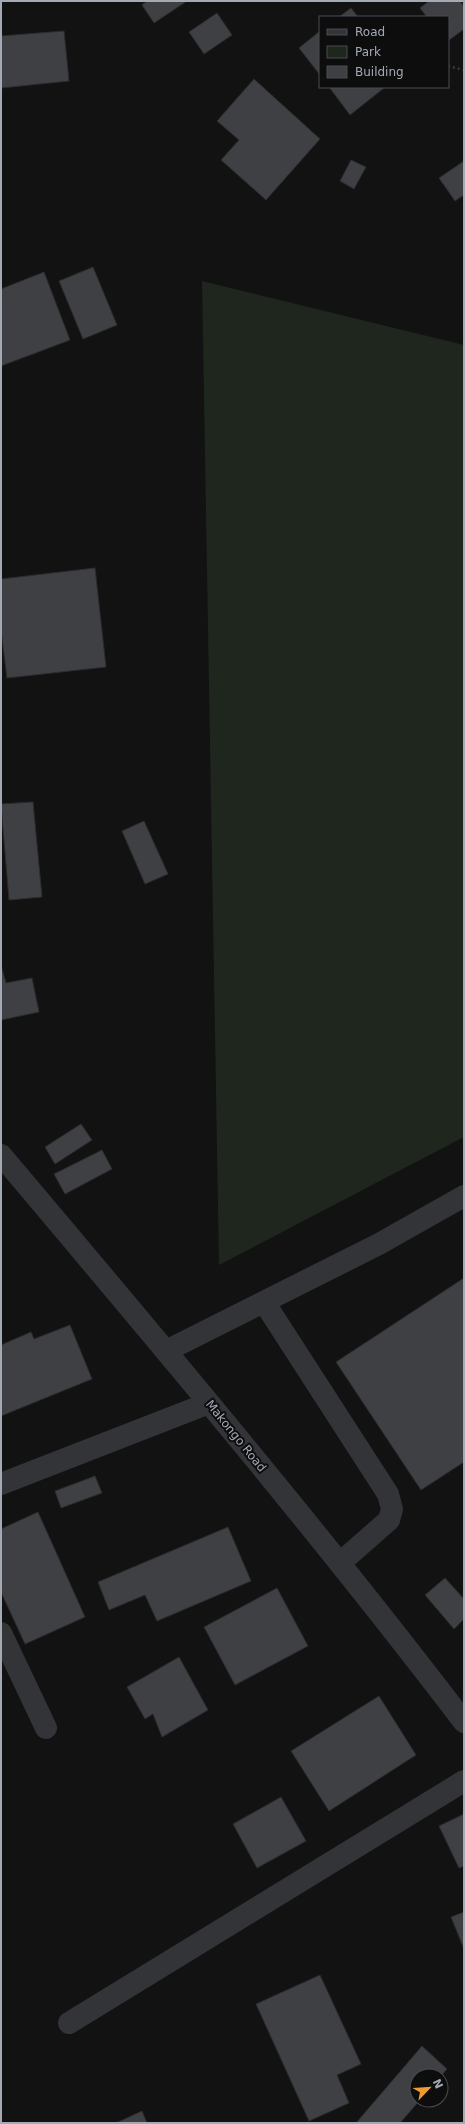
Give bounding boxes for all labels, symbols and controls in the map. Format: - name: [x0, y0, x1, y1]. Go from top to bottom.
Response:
- legend: [319, 16, 449, 88]
- text: Road: [355, 25, 385, 39]
- text: Park: [355, 45, 381, 59]
- text: Building: [355, 65, 404, 79]
- street label: Makongo Road: [203, 1397, 269, 1475]
- north arrow: [409, 2068, 449, 2108]
- text: N: [430, 2077, 445, 2091]

